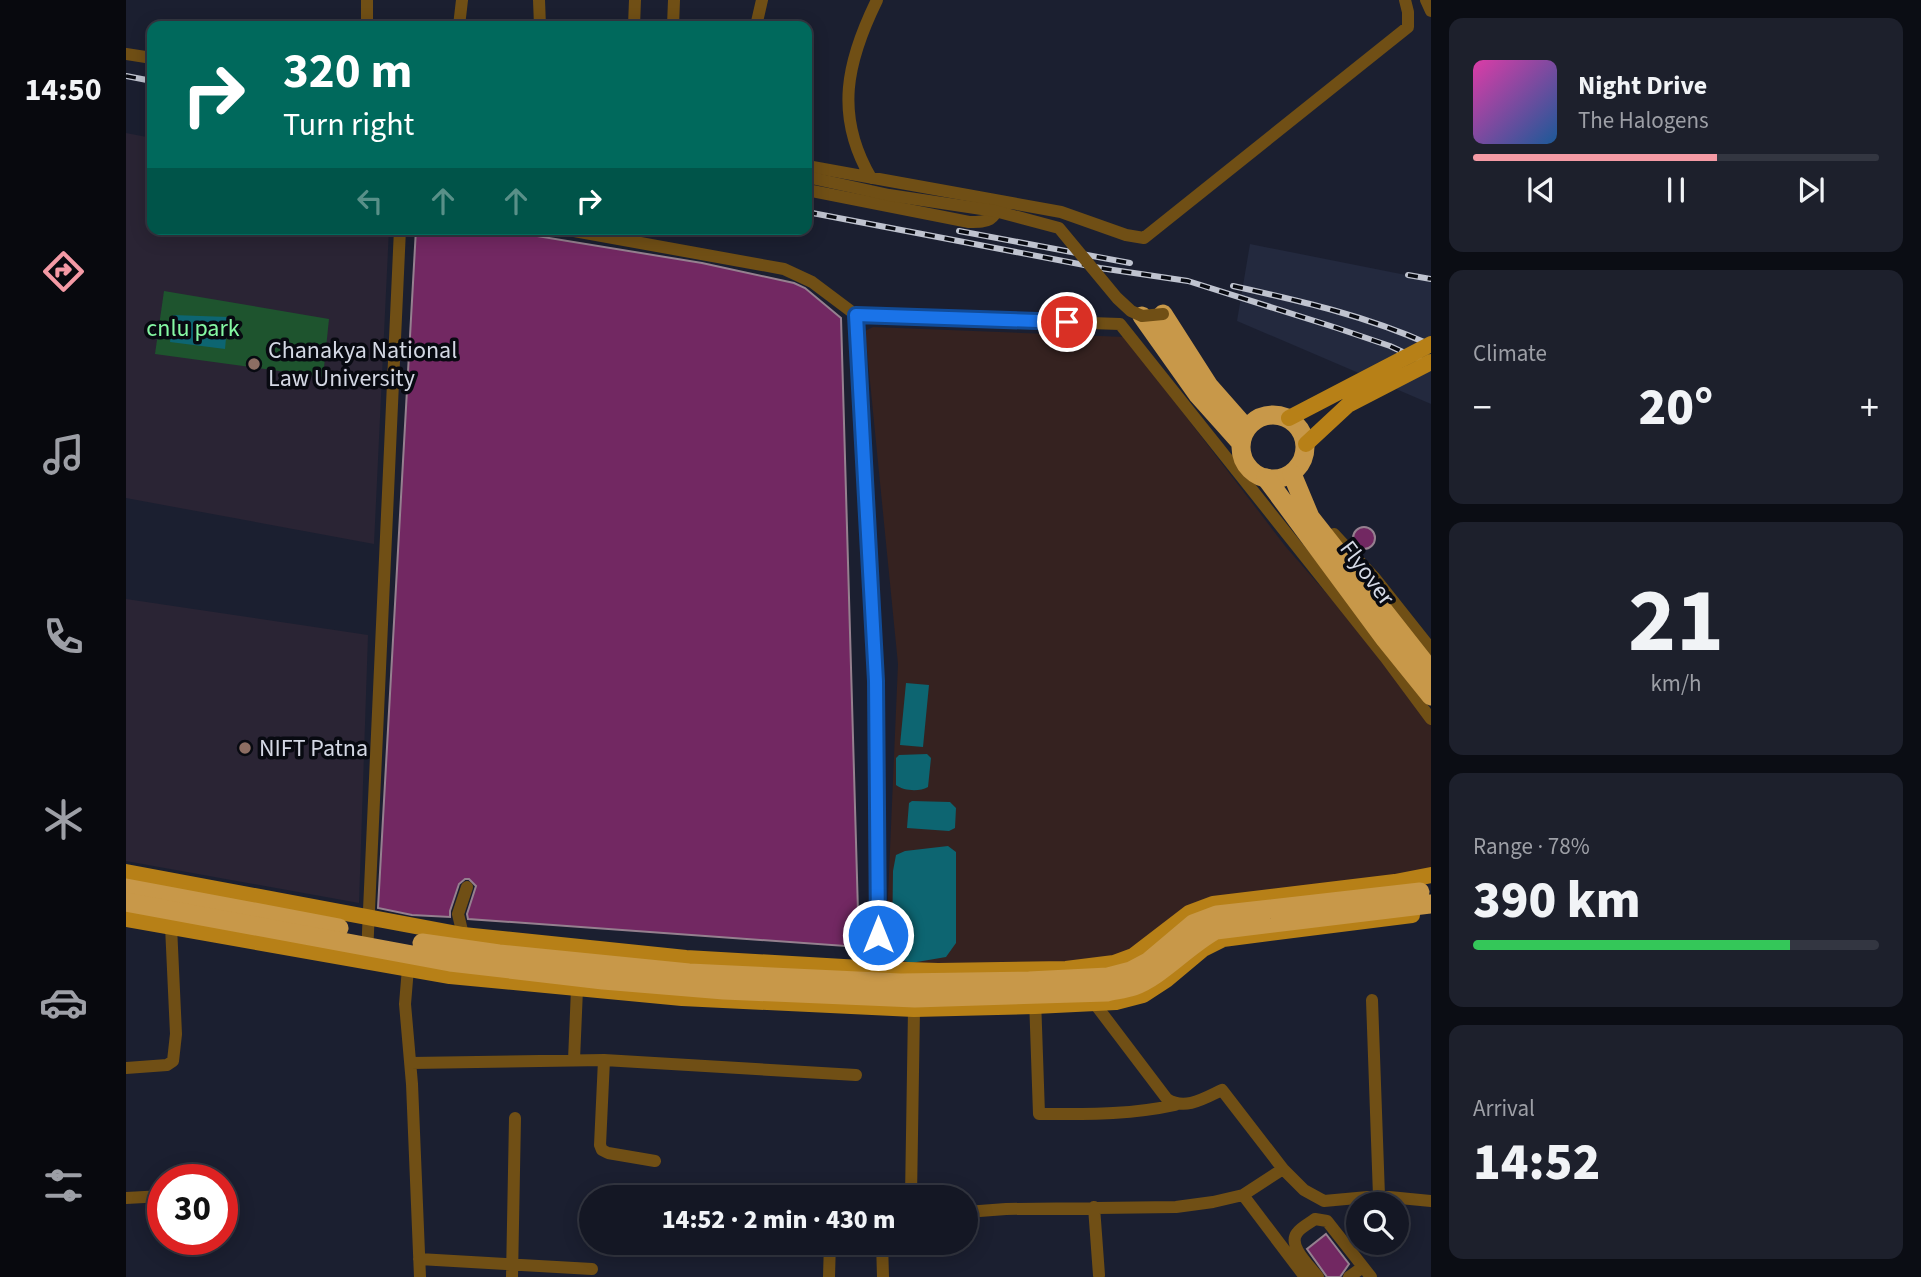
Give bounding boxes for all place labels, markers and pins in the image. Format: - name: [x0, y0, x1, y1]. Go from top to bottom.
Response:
- pin: [1037, 292, 1097, 352]
- place label: Chanakya National Law University: [268, 333, 457, 396]
- marker: Chanakya National Law University: [246, 356, 262, 372]
- place label: NIFT Patna: [259, 731, 368, 766]
- marker: NIFT Patna: [237, 740, 253, 756]

